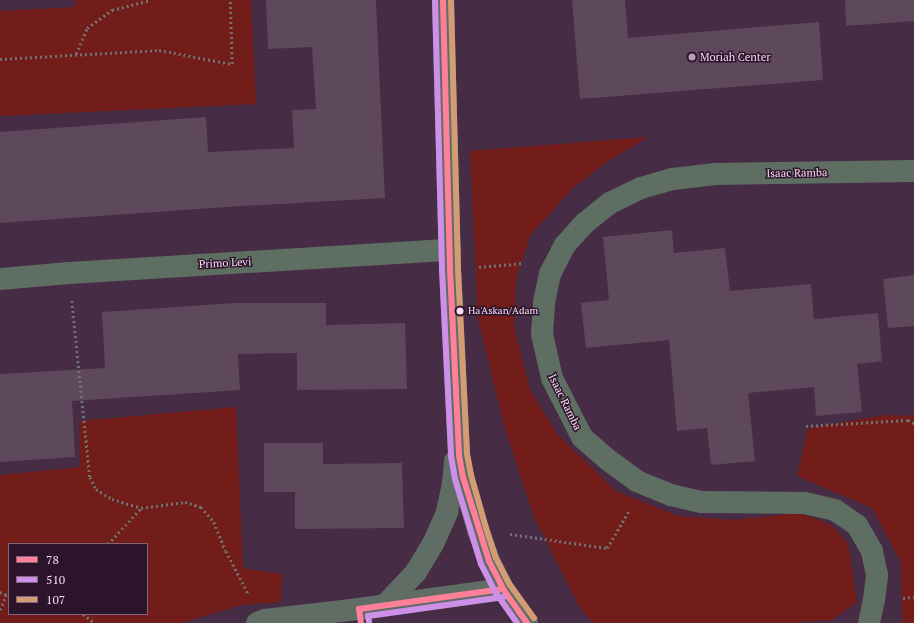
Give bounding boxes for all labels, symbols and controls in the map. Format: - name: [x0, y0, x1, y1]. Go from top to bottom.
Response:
- place label: Moriah Center: [700, 50, 771, 64]
- marker: Moriah Center: [687, 52, 697, 62]
- street label: Isaac Ramba: [766, 166, 828, 180]
- street label: Primo Levi: [198, 255, 252, 271]
- place label: Ha'Askan/Adam: [468, 305, 538, 317]
- marker: Ha'Askan/Adam: [455, 306, 465, 316]
- street label: Isaac Ramba: [546, 372, 584, 432]
- legend: [8, 543, 148, 615]
- text: 78: [46, 552, 59, 567]
- text: 510: [46, 572, 65, 587]
- text: 107: [46, 592, 65, 607]

